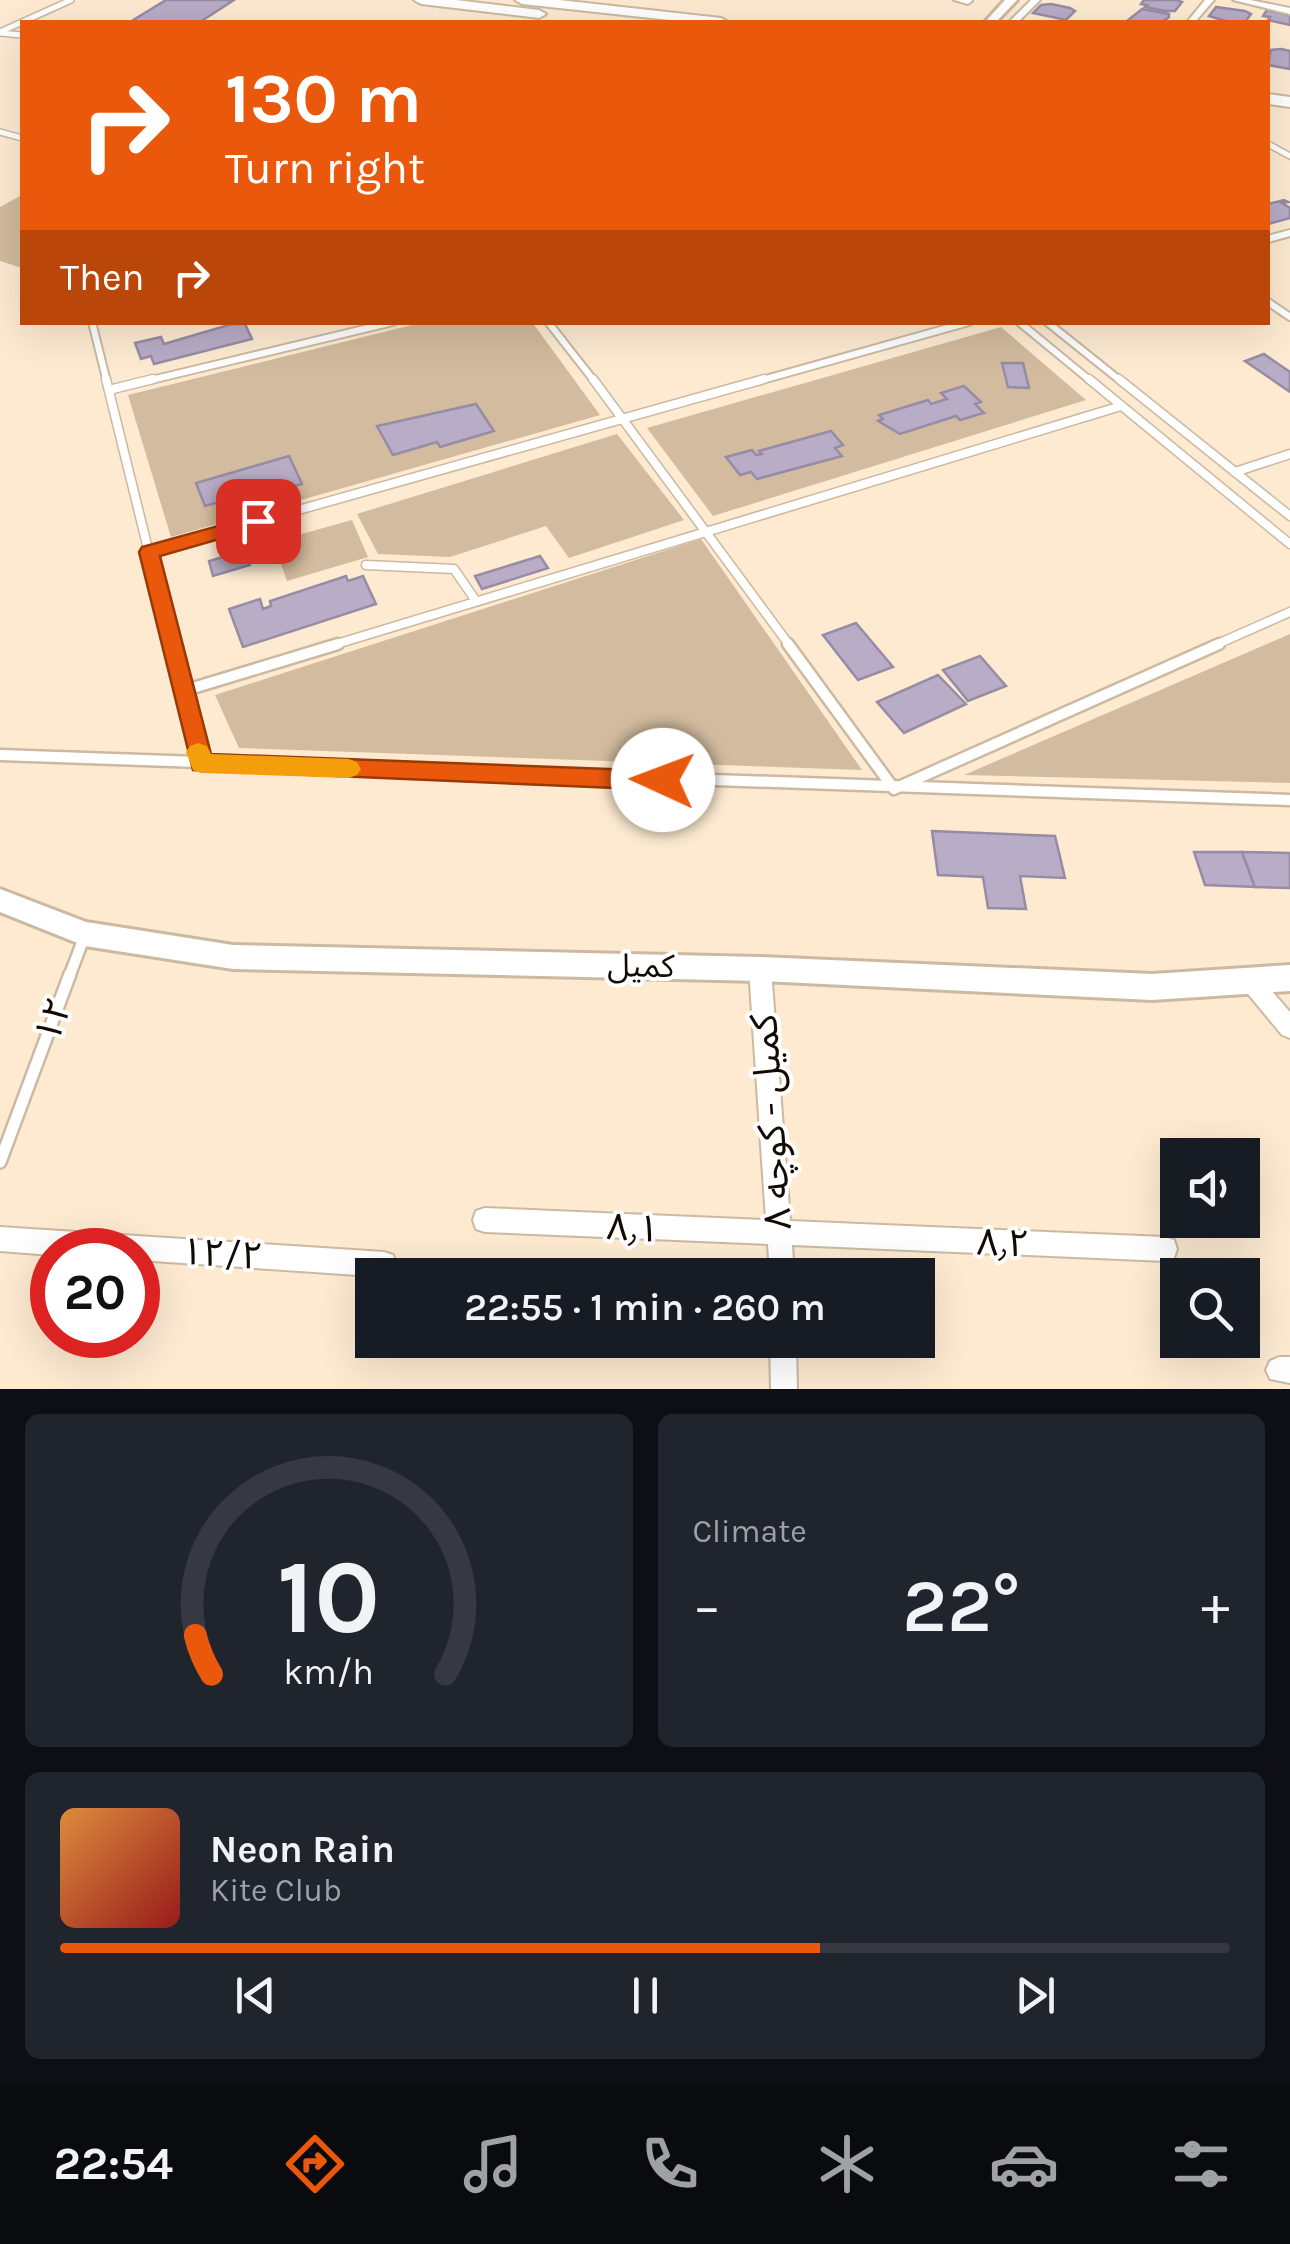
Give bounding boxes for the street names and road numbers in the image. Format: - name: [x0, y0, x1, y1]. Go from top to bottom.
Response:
- street label: کمیل: [607, 947, 676, 985]
- street label: ۱۲: [24, 992, 82, 1048]
- street label: کمیل - کوچه ۸: [741, 1011, 802, 1231]
- street label: ۸٫۱: [605, 1204, 661, 1252]
- street label: ۸٫۲: [976, 1220, 1030, 1266]
- street label: ۱۲/۲: [180, 1229, 264, 1279]

